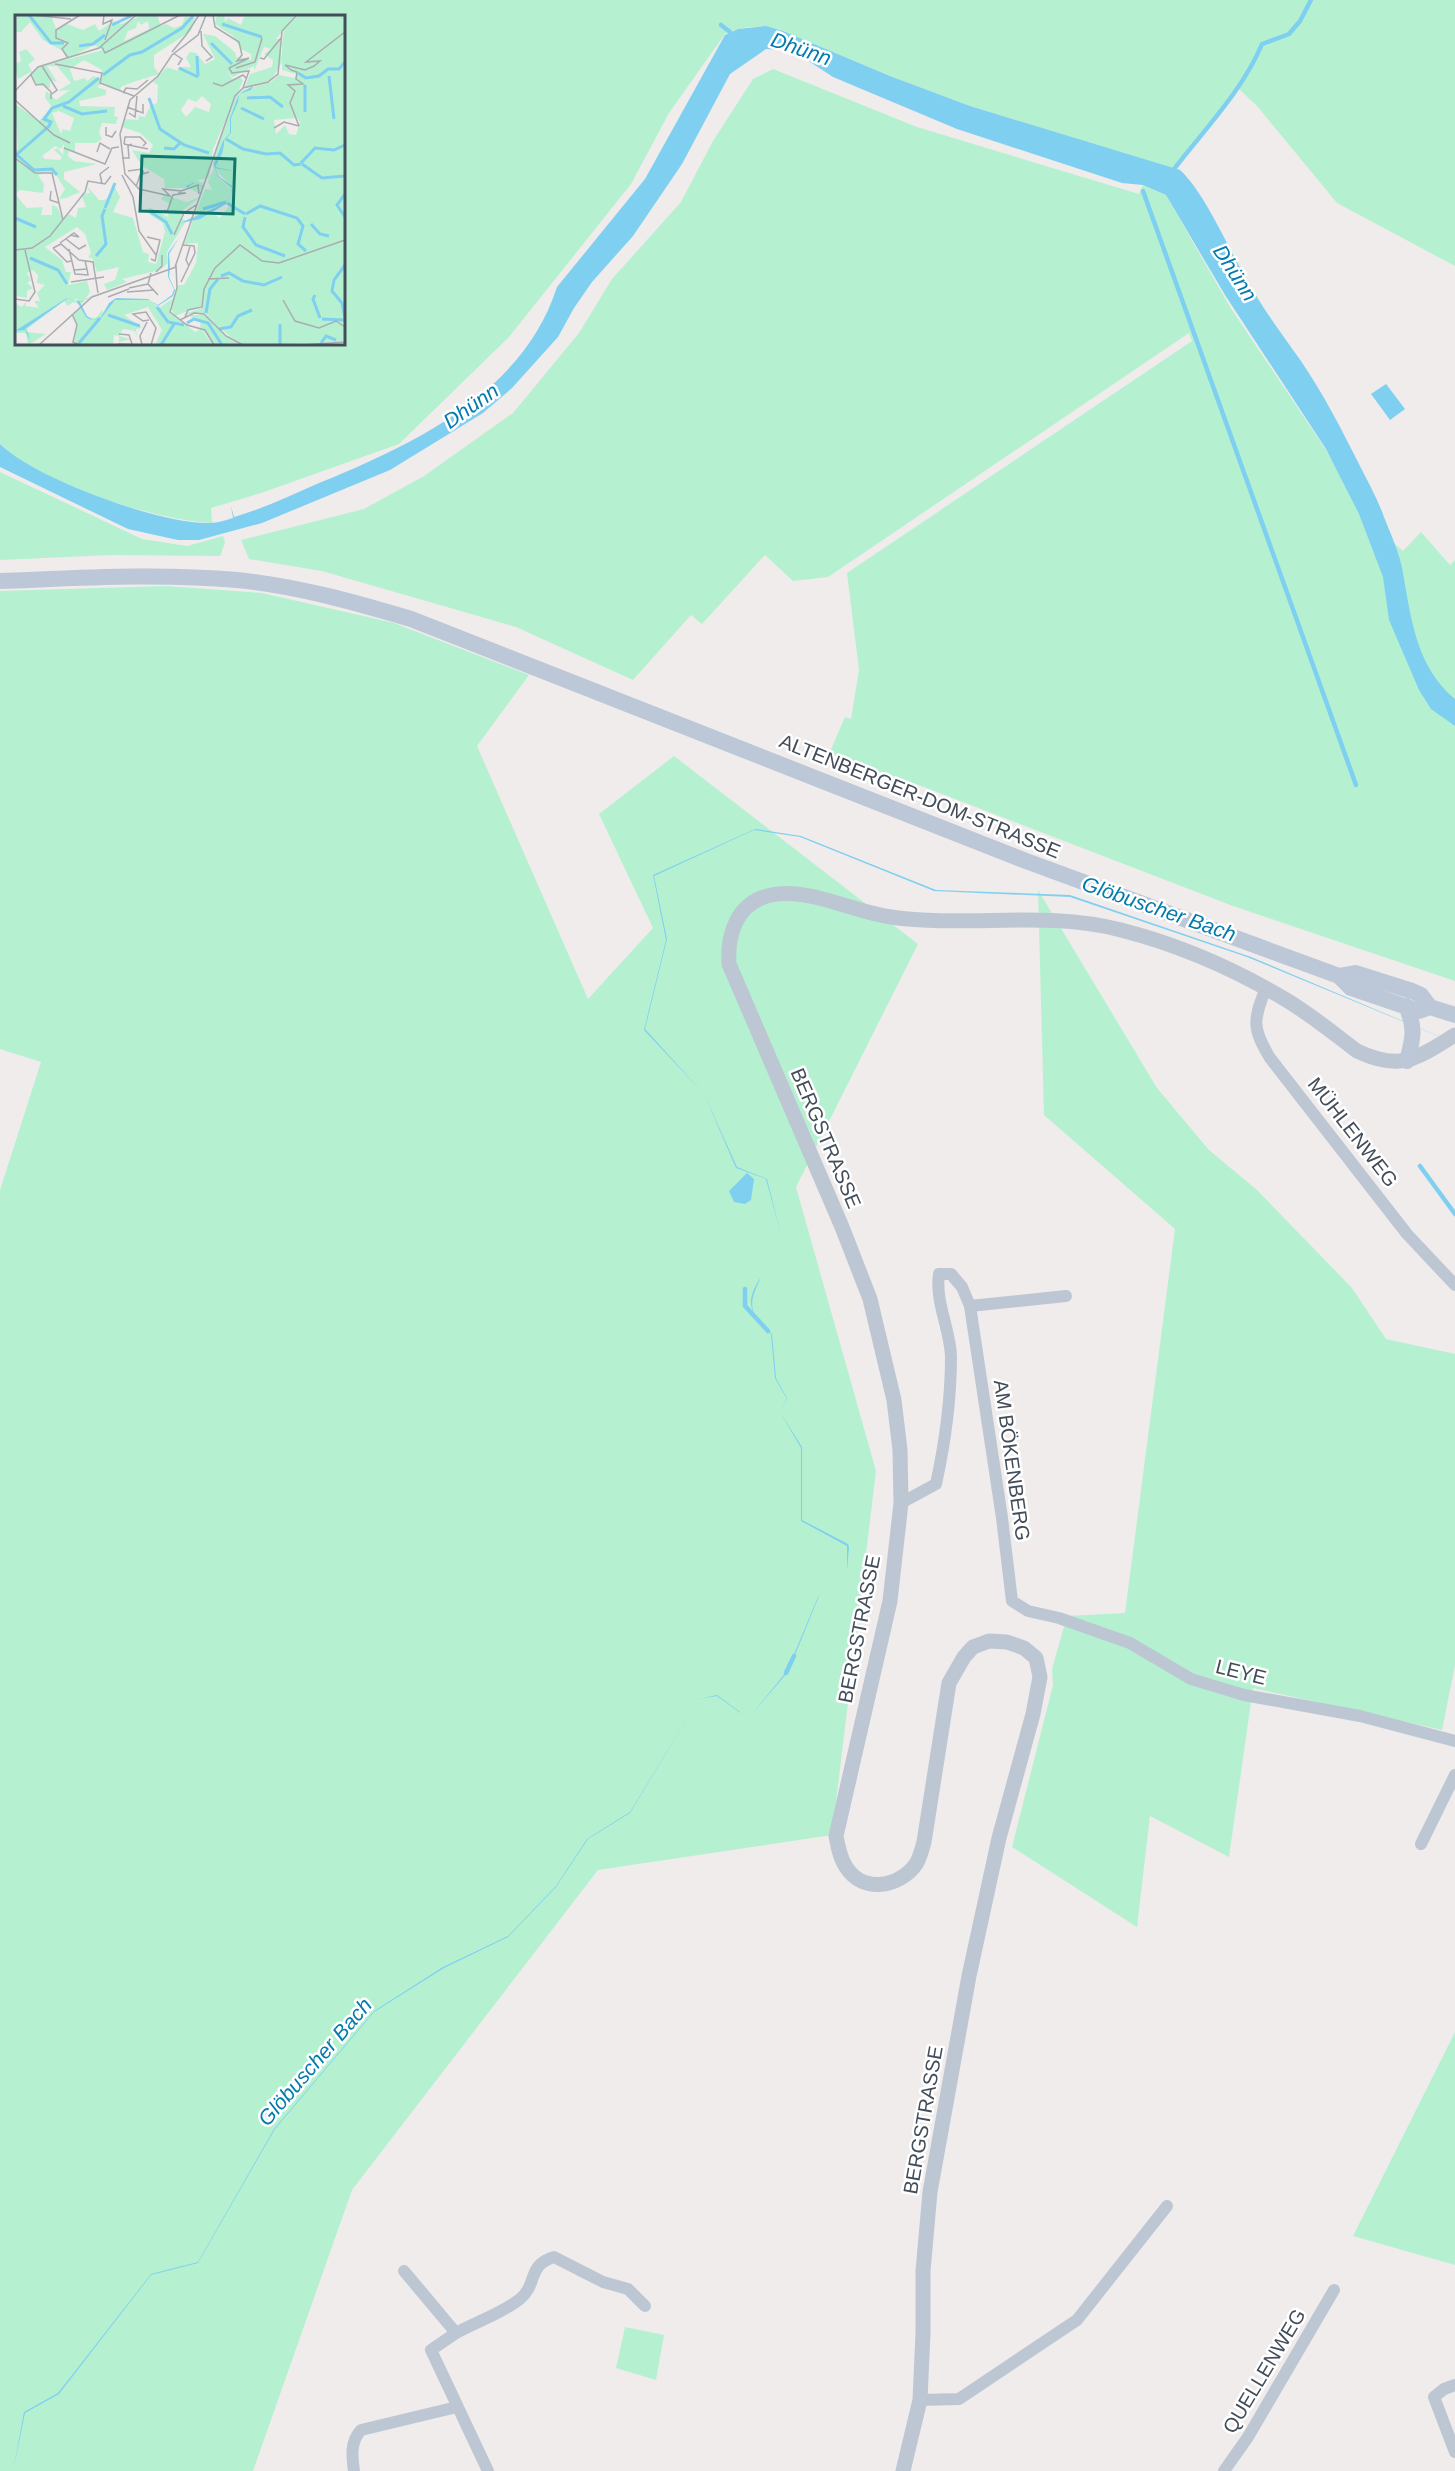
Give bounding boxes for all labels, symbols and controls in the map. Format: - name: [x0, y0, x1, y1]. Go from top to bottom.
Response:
- inset map: [15, 15, 345, 345]
- water label: Dhünn: [768, 28, 834, 69]
- water label: Dhünn: [1209, 241, 1262, 305]
- water label: Dhünn: [439, 378, 503, 433]
- street label: ALTENBERGER-DOM-STRASSE: [776, 729, 1064, 863]
- water label: Glöbuscher Bach: [1079, 871, 1239, 946]
- street label: BERGSTRASSE: [787, 1065, 865, 1211]
- street label: MÜHLENWEG: [1304, 1073, 1402, 1191]
- street label: AM BÖKENBERG: [990, 1378, 1034, 1542]
- street label: BERGSTRASSE: [834, 1553, 884, 1705]
- street label: LEYE: [1214, 1655, 1268, 1689]
- water label: Glöbuscher Bach: [253, 1993, 376, 2130]
- street label: BERGSTRASSE: [899, 2044, 947, 2196]
- street label: QUELLENWEG: [1218, 2305, 1310, 2437]

